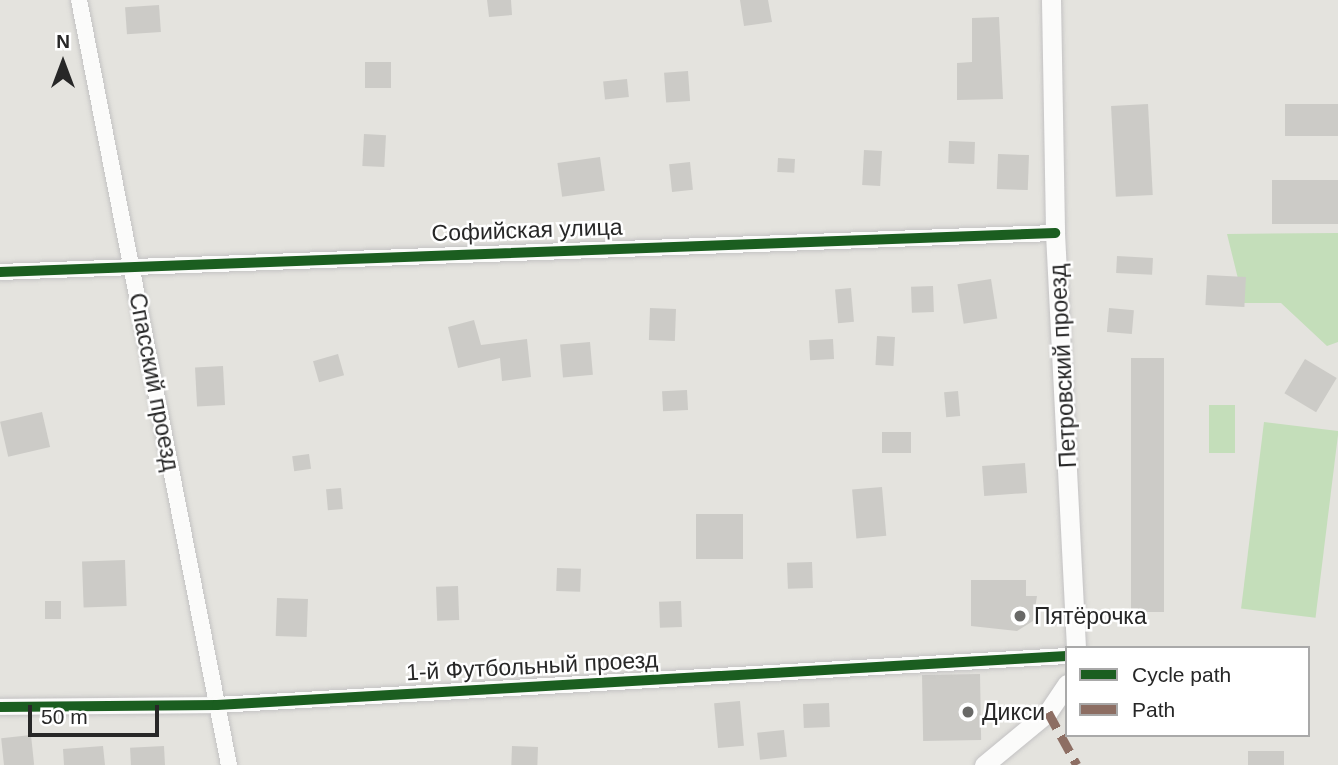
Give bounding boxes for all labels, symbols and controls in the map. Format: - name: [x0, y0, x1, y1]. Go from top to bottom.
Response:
- north arrow: [28, 28, 98, 98]
- text: N: [56, 31, 70, 52]
- street label: Софийская улица: [431, 213, 623, 247]
- street label: Петровский проезд: [1044, 263, 1082, 469]
- street label: Спасский проезд: [123, 291, 185, 473]
- place label: Пятёрочка: [1034, 602, 1147, 630]
- marker: Пятёрочка: [1012, 608, 1028, 624]
- street label: 1-й Футбольный проезд: [405, 646, 659, 686]
- legend: [1065, 646, 1310, 737]
- text: Cycle path: [1132, 663, 1231, 686]
- scale bar: [32, 692, 163, 736]
- place label: Дикси: [982, 698, 1045, 726]
- text: Path: [1132, 698, 1175, 721]
- marker: Дикси: [960, 704, 976, 720]
- text: 50 m: [41, 705, 88, 728]

